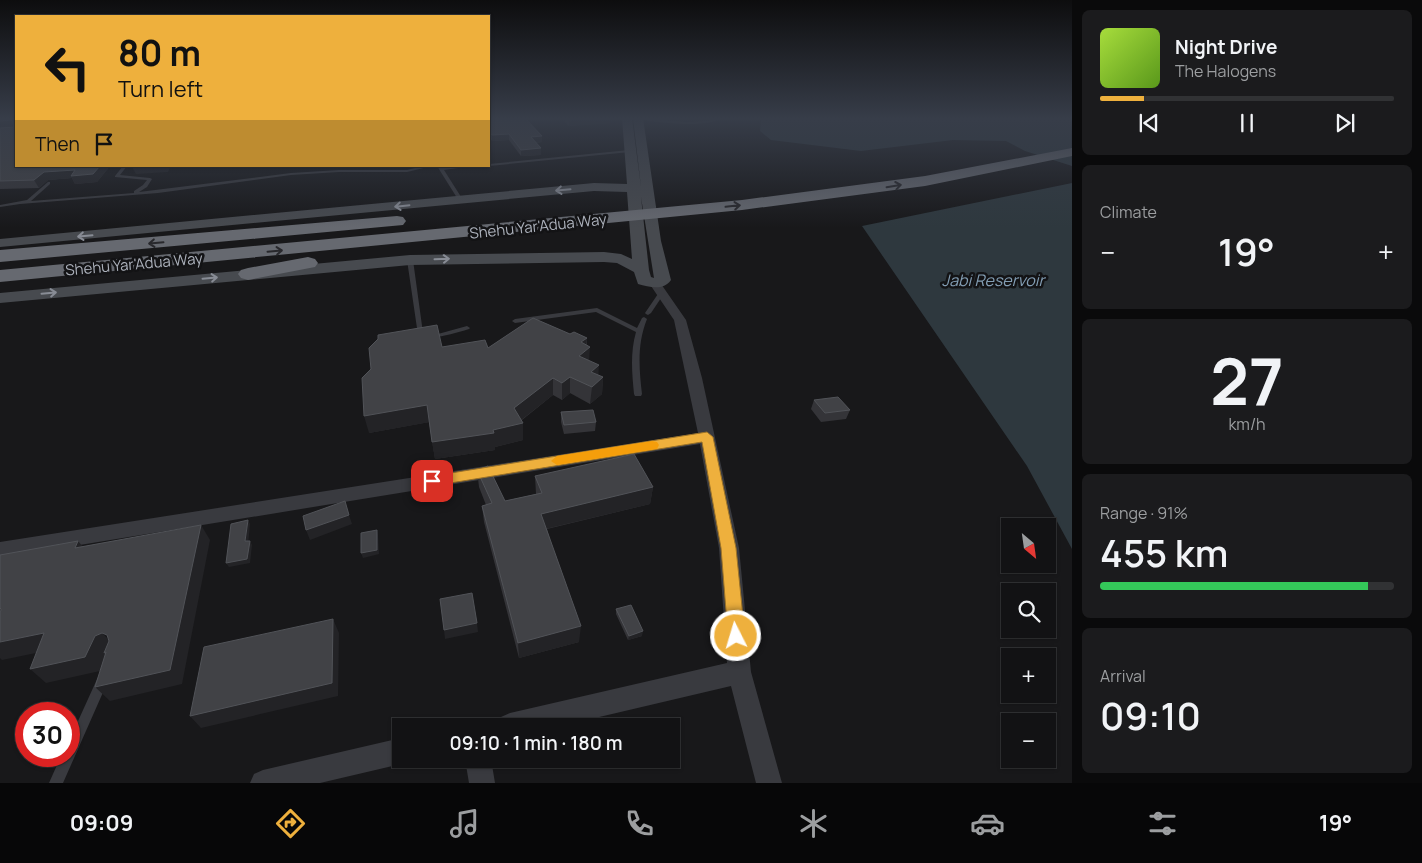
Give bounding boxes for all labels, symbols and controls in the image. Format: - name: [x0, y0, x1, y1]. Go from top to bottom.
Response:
- text: 80 m: [118, 29, 201, 77]
- text: Night Drive: [1175, 34, 1277, 60]
- icon: left: [35, 35, 100, 100]
- text: The Halogens: [1175, 60, 1276, 82]
- text: Turn left: [118, 74, 203, 104]
- icon: previous: [1135, 109, 1163, 137]
- icon: pause: [1233, 109, 1261, 137]
- icon: next: [1331, 109, 1359, 137]
- icon: arrive: [90, 130, 118, 158]
- text: Then: [35, 131, 80, 157]
- one-way arrow: [886, 180, 902, 190]
- one-way arrow: [556, 185, 572, 195]
- one-way arrow: [394, 201, 410, 211]
- one-way arrow: [724, 201, 740, 211]
- text: Climate: [1100, 201, 1157, 223]
- street label: Shehu Yar'Adua Way: [468, 208, 608, 244]
- text: 19°: [1218, 225, 1275, 277]
- one-way arrow: [77, 231, 93, 241]
- text: −: [1100, 233, 1115, 271]
- text: +: [1378, 233, 1394, 271]
- one-way arrow: [149, 238, 165, 247]
- one-way arrow: [267, 246, 283, 256]
- street label: Shehu Yar'Adua Way: [64, 248, 204, 280]
- one-way arrow: [434, 254, 450, 264]
- water label: Jabi Reservoir: [942, 269, 1046, 291]
- one-way arrow: [202, 273, 218, 282]
- one-way arrow: [40, 288, 56, 298]
- text: 27: [1210, 336, 1284, 425]
- text: km/h: [1228, 413, 1266, 435]
- pin: [411, 460, 453, 502]
- icon: arrive: [418, 467, 446, 495]
- text: Range · 91%: [1100, 502, 1188, 524]
- north arrow: [1001, 518, 1056, 572]
- map controls: [1001, 518, 1056, 768]
- text: 455 km: [1100, 526, 1228, 578]
- button: search: [1001, 583, 1056, 638]
- position arrow: [709, 609, 761, 661]
- button: +: [1001, 648, 1056, 703]
- text: Arrival: [1100, 665, 1146, 687]
- text: 09:10: [1100, 689, 1201, 741]
- speed limit sign: 30: [15, 702, 80, 767]
- button: −: [1001, 713, 1056, 768]
- text: 09:10 · 1 min · 180 m: [450, 730, 622, 756]
- icon: directions: [273, 806, 308, 841]
- icon: music: [447, 806, 482, 841]
- icon: phone: [622, 806, 657, 841]
- icon: climate: [796, 806, 831, 841]
- icon: car: [970, 806, 1005, 841]
- icon: filters: [1145, 806, 1180, 841]
- text: 09:09: [70, 808, 134, 838]
- text: 19°: [1319, 808, 1352, 838]

